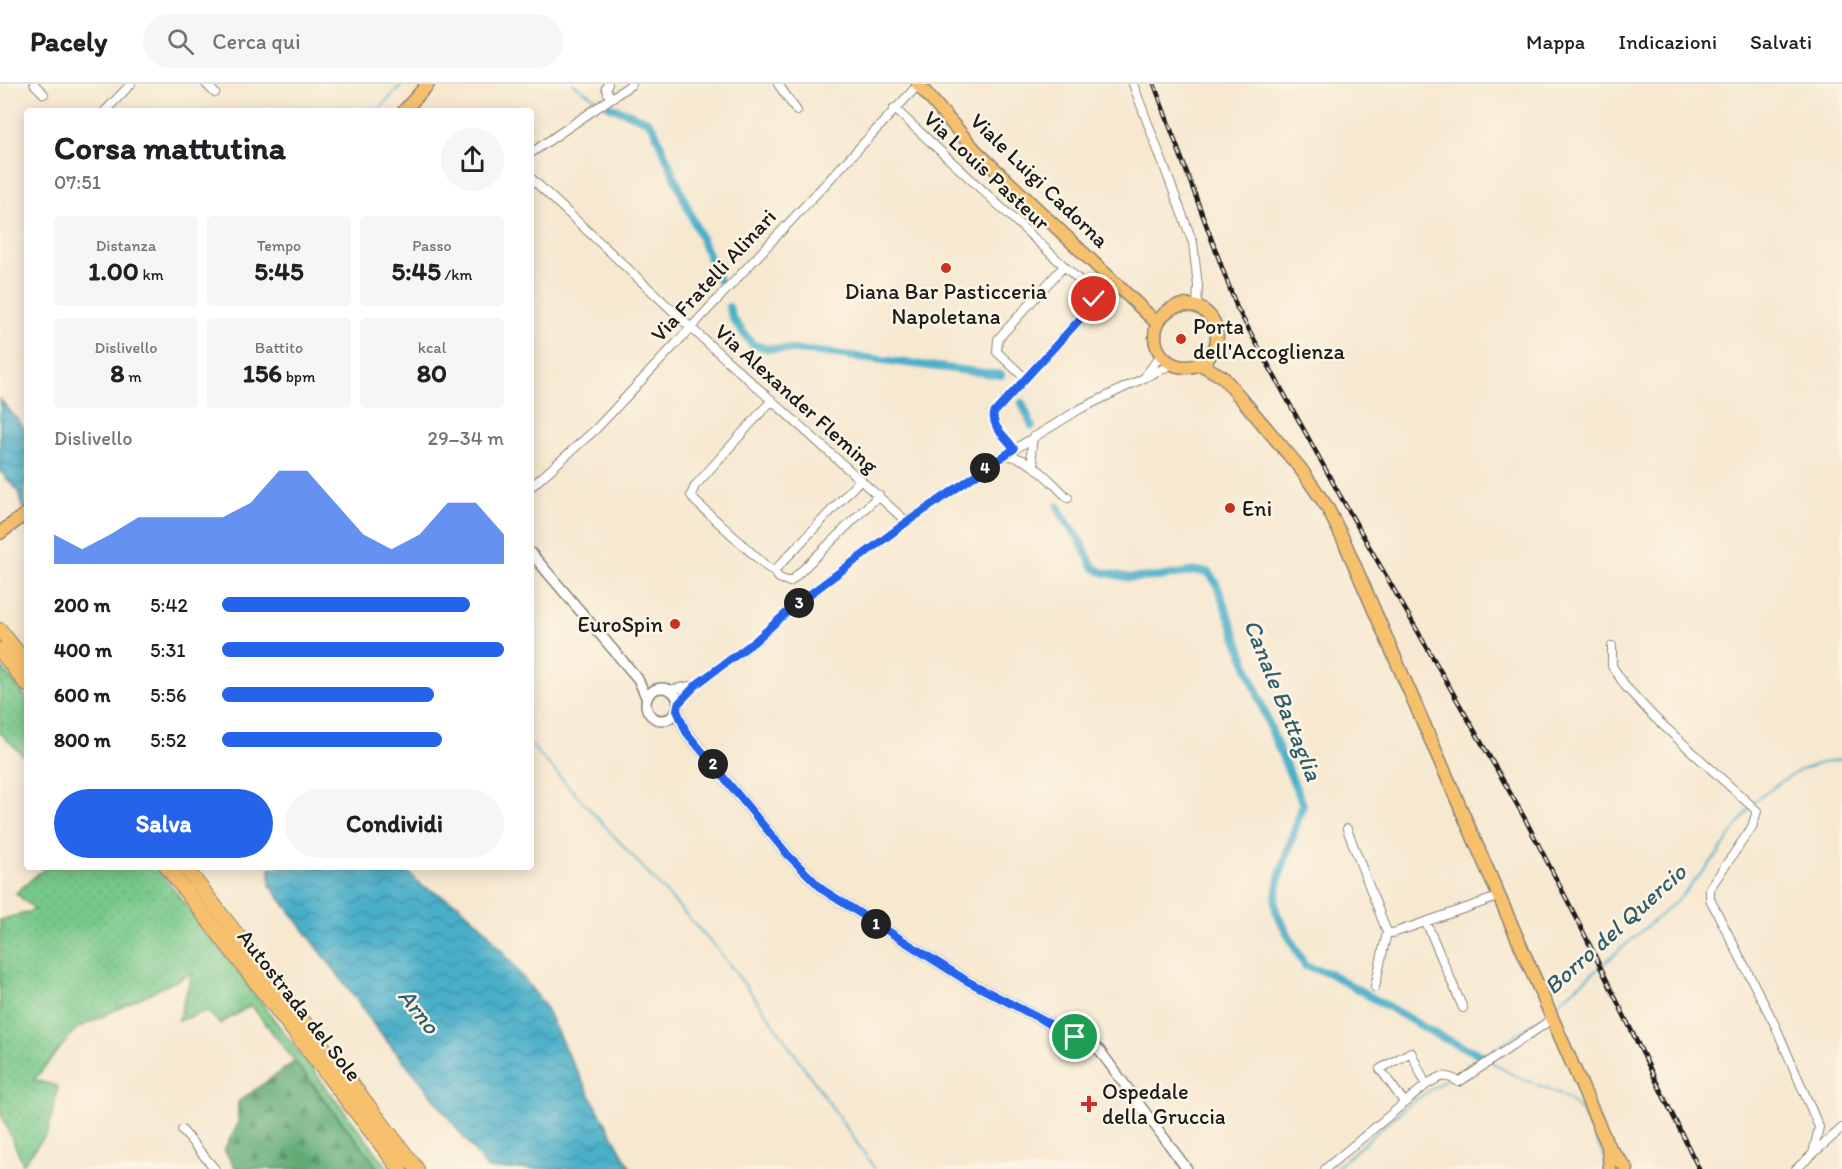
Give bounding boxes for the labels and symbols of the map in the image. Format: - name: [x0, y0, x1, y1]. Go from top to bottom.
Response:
- street label: Via Louis Pasteur: [918, 105, 1056, 236]
- street label: Viale Luigi Cadorna: [965, 107, 1115, 254]
- street label: Via Fratelli Alinari: [645, 203, 782, 347]
- marker: Diana Bar Pasticceria Napoletana: [939, 261, 953, 275]
- pin: [1068, 273, 1119, 324]
- place label: Diana Bar Pasticceria Napoletana: [845, 278, 1048, 330]
- place label: Porta dell'Accoglienza: [1193, 313, 1345, 365]
- street label: Via Alexander Fleming: [709, 318, 885, 479]
- marker: Porta dell'Accoglienza: [1174, 332, 1188, 346]
- pin: 4: [970, 453, 1000, 483]
- place label: Eni: [1242, 495, 1272, 522]
- marker: Eni: [1223, 501, 1237, 515]
- pin: 3: [784, 588, 814, 618]
- place label: EuroSpin: [578, 611, 664, 638]
- water label: Canale Battaglia: [1238, 615, 1329, 785]
- marker: EuroSpin: [668, 617, 682, 631]
- pin: 2: [698, 749, 728, 779]
- water label: Borro del Quercio: [1538, 857, 1692, 1000]
- pin: 1: [861, 909, 891, 939]
- street label: Autostrada del Sole: [232, 924, 367, 1087]
- water label: Arno: [393, 982, 447, 1040]
- pin: [1049, 1011, 1100, 1062]
- place label: Ospedale della Gruccia: [1102, 1078, 1226, 1130]
- marker: Ospedale della Gruccia: [1080, 1095, 1098, 1113]

